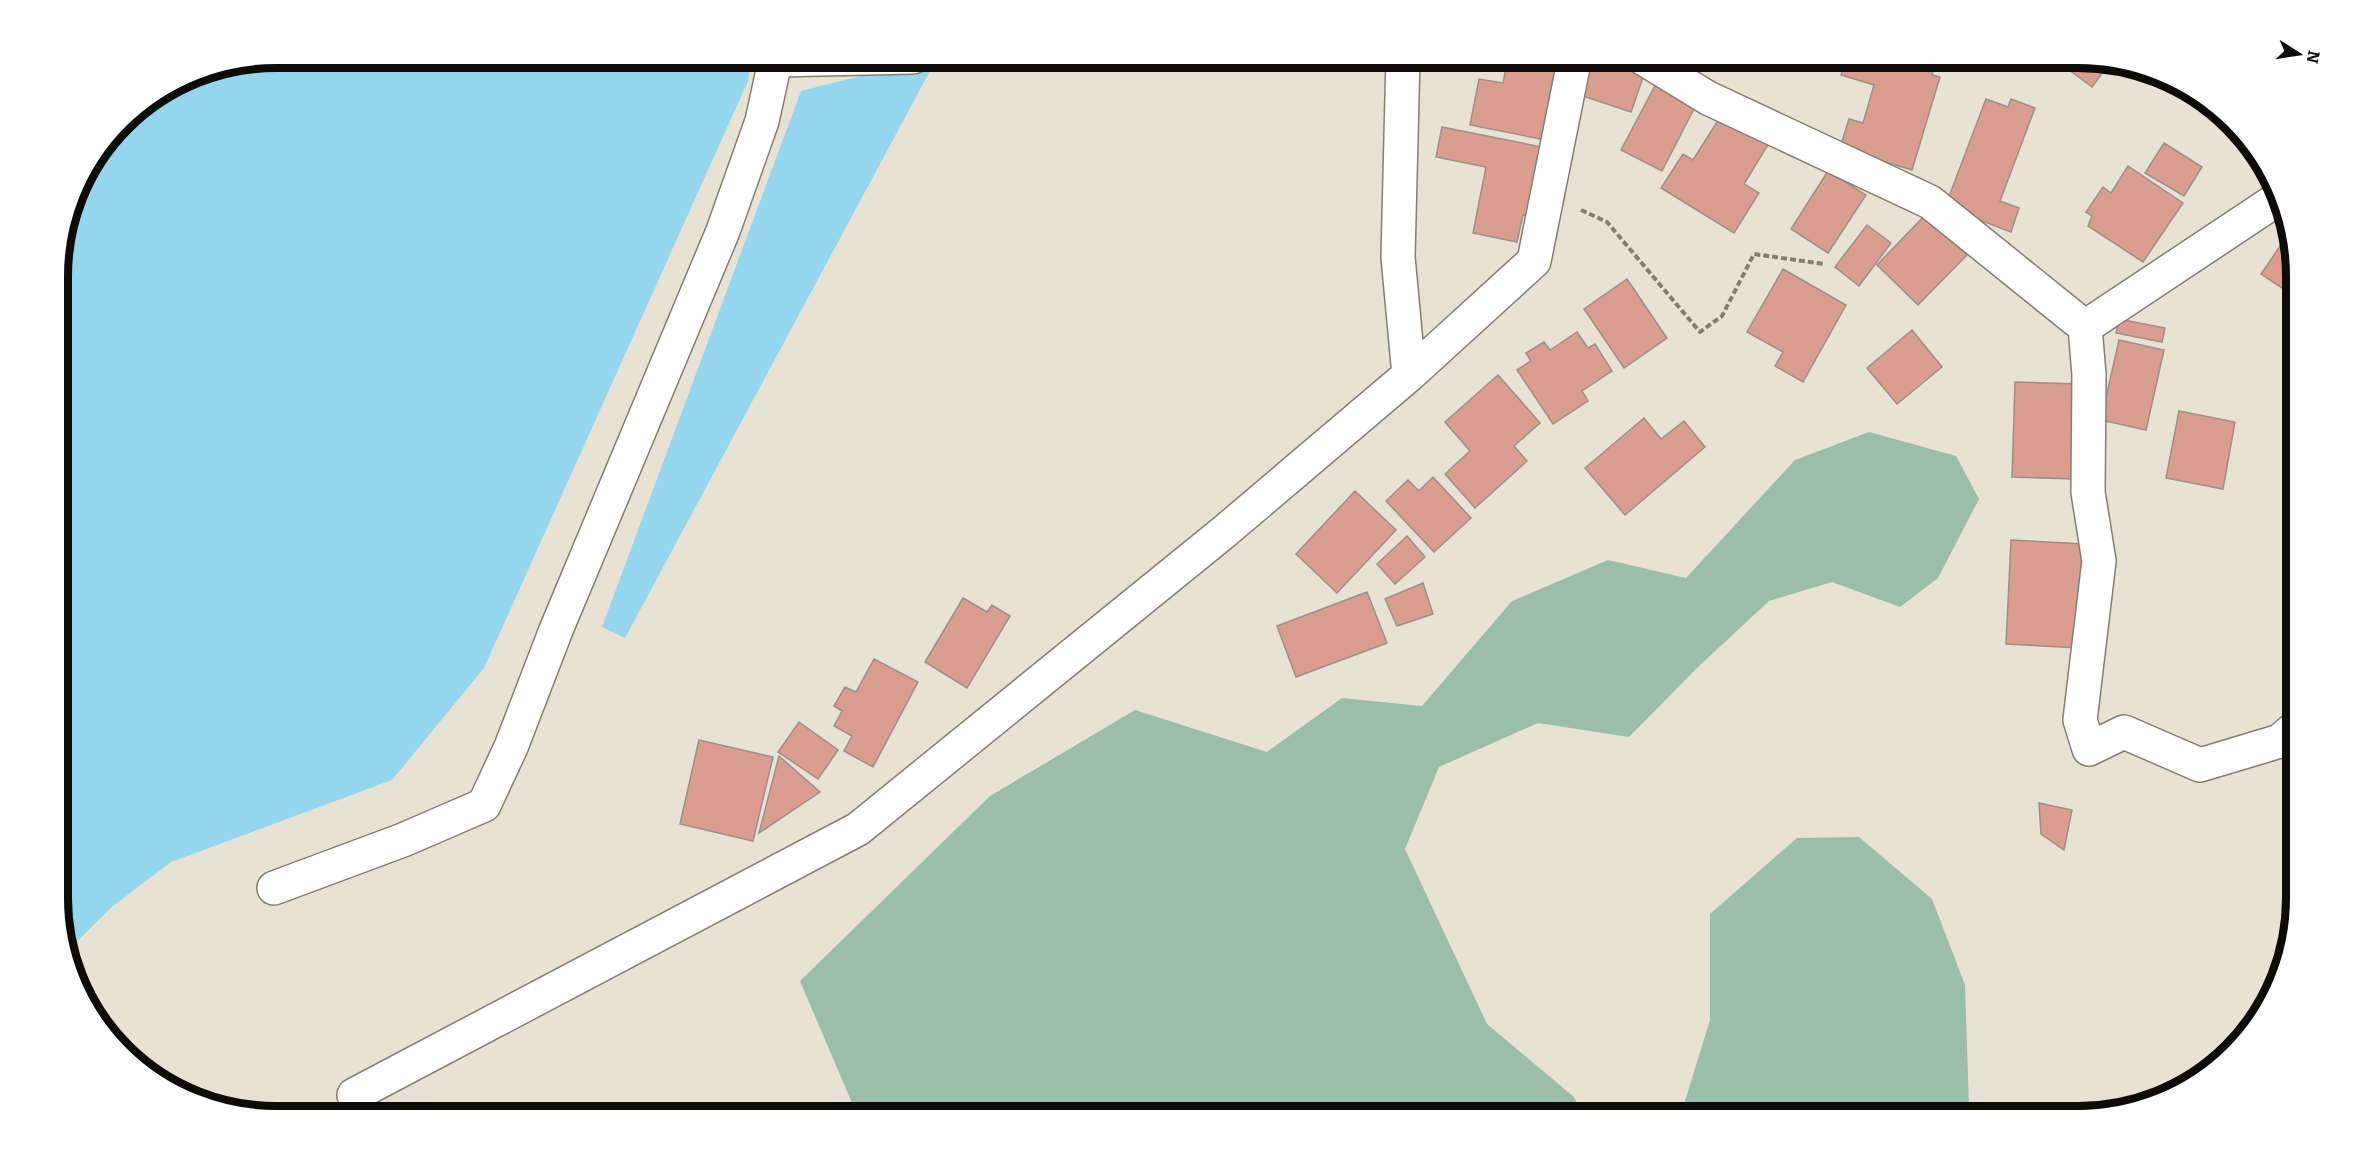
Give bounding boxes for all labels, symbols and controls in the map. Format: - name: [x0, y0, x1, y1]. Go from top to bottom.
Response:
- north arrow: [2269, 24, 2329, 84]
- text: N: [2303, 49, 2324, 65]

